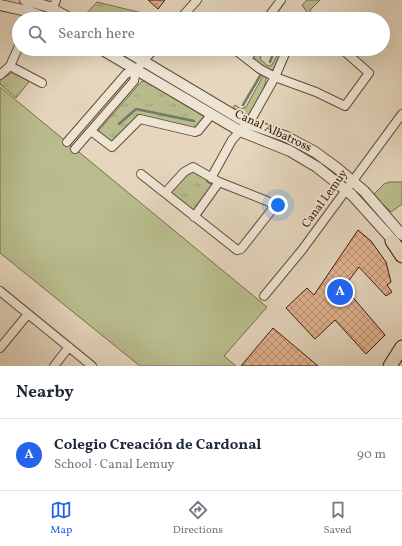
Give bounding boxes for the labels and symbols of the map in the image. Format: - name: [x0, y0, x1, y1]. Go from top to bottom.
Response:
- street label: Canal Albatross: [232, 106, 314, 156]
- street label: Canal Lemuy: [298, 166, 352, 232]
- your location: [268, 195, 288, 215]
- pin: A: [327, 277, 353, 307]

